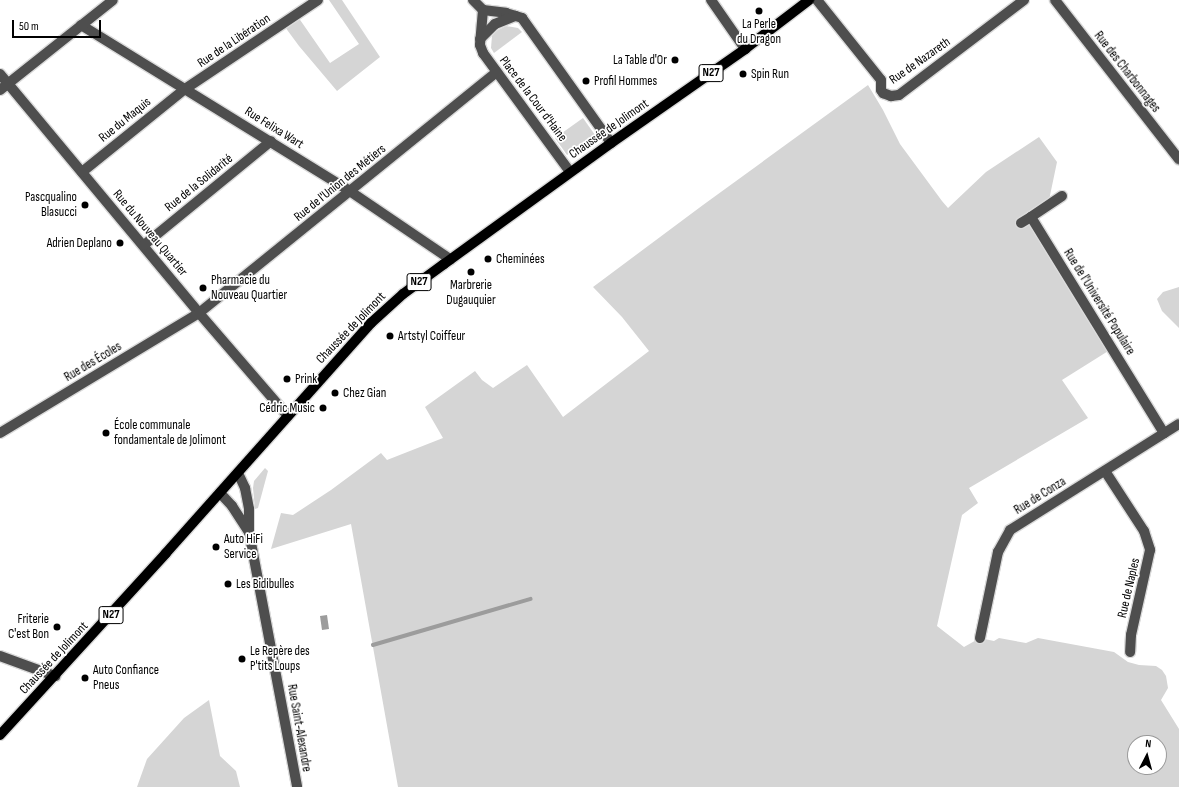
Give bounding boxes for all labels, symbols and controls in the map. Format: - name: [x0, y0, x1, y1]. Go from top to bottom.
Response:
- marker: La Perle du Dragon: [754, 6, 764, 16]
- street label: Rue de la Libération: [195, 11, 273, 71]
- scale bar: [14, 12, 103, 38]
- place label: La Perle du Dragon: [737, 17, 781, 48]
- text: 50 m: [19, 19, 39, 34]
- street label: Rue des Charbonnages: [1090, 28, 1164, 116]
- street label: Rue de Nazareth: [886, 34, 954, 88]
- place label: La Table d'Or: [613, 52, 667, 68]
- street label: Place de la Cour d'Haine: [496, 53, 570, 145]
- marker: La Table d'Or: [670, 55, 680, 65]
- road number: N27: [698, 63, 724, 83]
- place label: Spin Run: [751, 66, 789, 82]
- marker: Spin Run: [738, 69, 748, 79]
- place label: Profil Hommes: [594, 73, 657, 89]
- marker: Profil Hommes: [581, 76, 591, 86]
- street label: Rue du Maquis: [96, 94, 154, 146]
- street label: Chaussée de Jolimont: [566, 96, 652, 162]
- street label: Rue Felixa Wart: [242, 104, 306, 152]
- street label: Rue de l'Union des Métiers: [291, 141, 389, 225]
- street label: Rue de la Solidarité: [162, 151, 236, 215]
- street label: Rue du Nouveau Quartier: [109, 187, 191, 279]
- place label: Pascqualino Blasucci: [25, 190, 77, 221]
- marker: Pascqualino Blasucci: [80, 200, 90, 210]
- place label: Adrien Deplano: [47, 235, 112, 251]
- marker: Adrien Deplano: [115, 238, 125, 248]
- street label: Rue de l'Université Populaire: [1060, 246, 1138, 358]
- place label: Cheminées: [496, 251, 545, 267]
- marker: Cheminées: [483, 254, 493, 264]
- marker: Marbrerie Dugauquier: [466, 267, 476, 277]
- road number: N27: [406, 272, 432, 292]
- place label: Pharmacie du Nouveau Quartier: [211, 273, 287, 304]
- place label: Marbrerie Dugauquier: [446, 278, 496, 309]
- marker: Pharmacie du Nouveau Quartier: [198, 283, 208, 293]
- street label: Chaussée de Jolimont: [313, 289, 389, 367]
- place label: Artstyl Coiffeur: [398, 328, 465, 344]
- marker: Artstyl Coiffeur: [385, 331, 395, 341]
- street label: Rue des Écoles: [61, 339, 125, 385]
- place label: Prink: [295, 371, 317, 387]
- marker: Prink: [282, 374, 292, 384]
- place label: Chez Gian: [343, 385, 386, 401]
- marker: Chez Gian: [330, 388, 340, 398]
- place label: Cédric Music: [259, 400, 315, 416]
- marker: Cédric Music: [318, 403, 328, 413]
- place label: École communale fondamentale de Jolimont: [114, 418, 226, 449]
- marker: École communale fondamentale de Jolimont: [101, 428, 111, 438]
- street label: Rue de Conza: [1011, 474, 1069, 518]
- place label: Auto HiFi Service: [224, 532, 263, 563]
- marker: Auto HiFi Service: [211, 542, 221, 552]
- street label: Rue de Naples: [1115, 557, 1143, 619]
- place label: Les Bidibulles: [236, 576, 294, 592]
- marker: Les Bidibulles: [223, 579, 233, 589]
- road number: N27: [98, 605, 124, 625]
- place label: Friterie C'est Bon: [8, 612, 49, 643]
- street label: Chaussée de Jolimont: [16, 619, 92, 697]
- marker: Friterie C'est Bon: [52, 622, 62, 632]
- place label: Le Repère des P'tits Loups: [250, 644, 310, 675]
- marker: Le Repère des P'tits Loups: [237, 654, 247, 664]
- place label: Auto Confiance Pneus: [93, 663, 159, 694]
- marker: Auto Confiance Pneus: [80, 673, 90, 683]
- street label: Rue Saint-Alexandre: [284, 683, 314, 773]
- north arrow: [1127, 735, 1167, 775]
- text: N: [1145, 737, 1152, 750]

